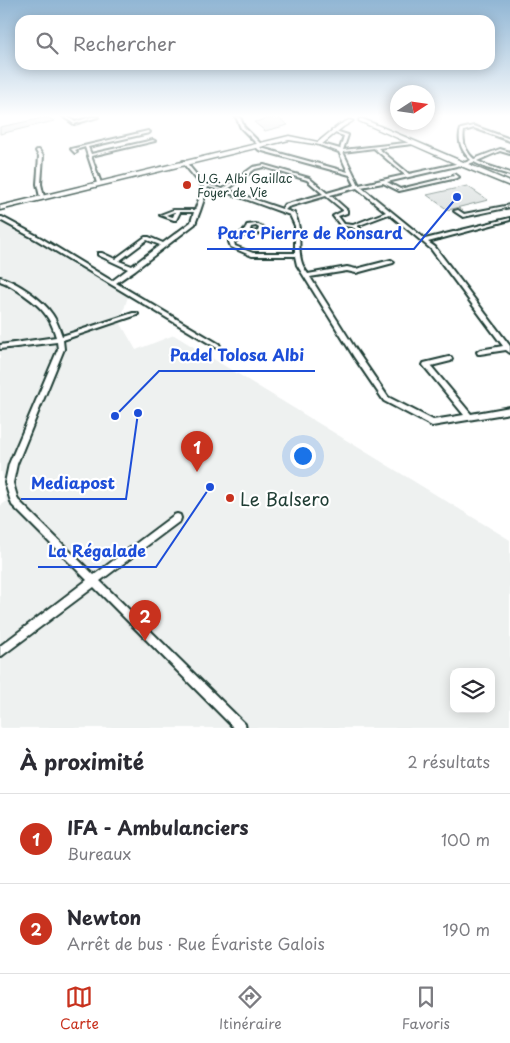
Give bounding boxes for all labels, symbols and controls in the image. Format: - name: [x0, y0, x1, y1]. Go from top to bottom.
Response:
- search box: [15, 15, 495, 70]
- icon: search: [33, 29, 61, 57]
- text: Rechercher: [73, 29, 176, 57]
- north arrow: [390, 85, 435, 130]
- place label: U.G. Albi Gaillac Foyer de Vie: [197, 169, 292, 201]
- marker: U.G. Albi Gaillac Foyer de Vie: [181, 179, 193, 191]
- callout: Parc Pierre de Ronsard: [207, 218, 414, 249]
- text: Parc Pierre de Ronsard: [217, 220, 403, 244]
- callout: Padel Tolosa Albi: [159, 340, 315, 371]
- text: Padel Tolosa Albi: [170, 342, 304, 366]
- pin: 1: [181, 431, 213, 472]
- your location: [290, 443, 316, 469]
- callout: Mediapost: [21, 468, 126, 499]
- text: Mediapost: [31, 470, 116, 494]
- place label: Le Balsero: [240, 485, 329, 512]
- marker: Le Balsero: [224, 492, 236, 504]
- callout: La Régalade: [38, 536, 156, 567]
- text: La Régalade: [48, 538, 146, 562]
- pin: 2: [129, 600, 161, 641]
- map controls: [450, 668, 495, 713]
- button: layers: [450, 668, 495, 713]
- text: À proximité: [20, 745, 144, 777]
- text: 2 résultats: [407, 749, 490, 773]
- text: IFA - Ambulanciers: [67, 813, 249, 841]
- text: 1: [32, 827, 40, 851]
- text: 100 m: [441, 827, 490, 851]
- text: Bureaux: [67, 841, 131, 865]
- text: Newton: [67, 903, 141, 931]
- text: 2: [30, 917, 42, 941]
- text: 190 m: [442, 917, 490, 941]
- text: Arrêt de bus · Rue Évariste Galois: [67, 931, 325, 955]
- tab: Carte: [60, 983, 99, 1034]
- tab: Itinéraire: [219, 983, 282, 1034]
- tab: Favoris: [402, 983, 450, 1034]

